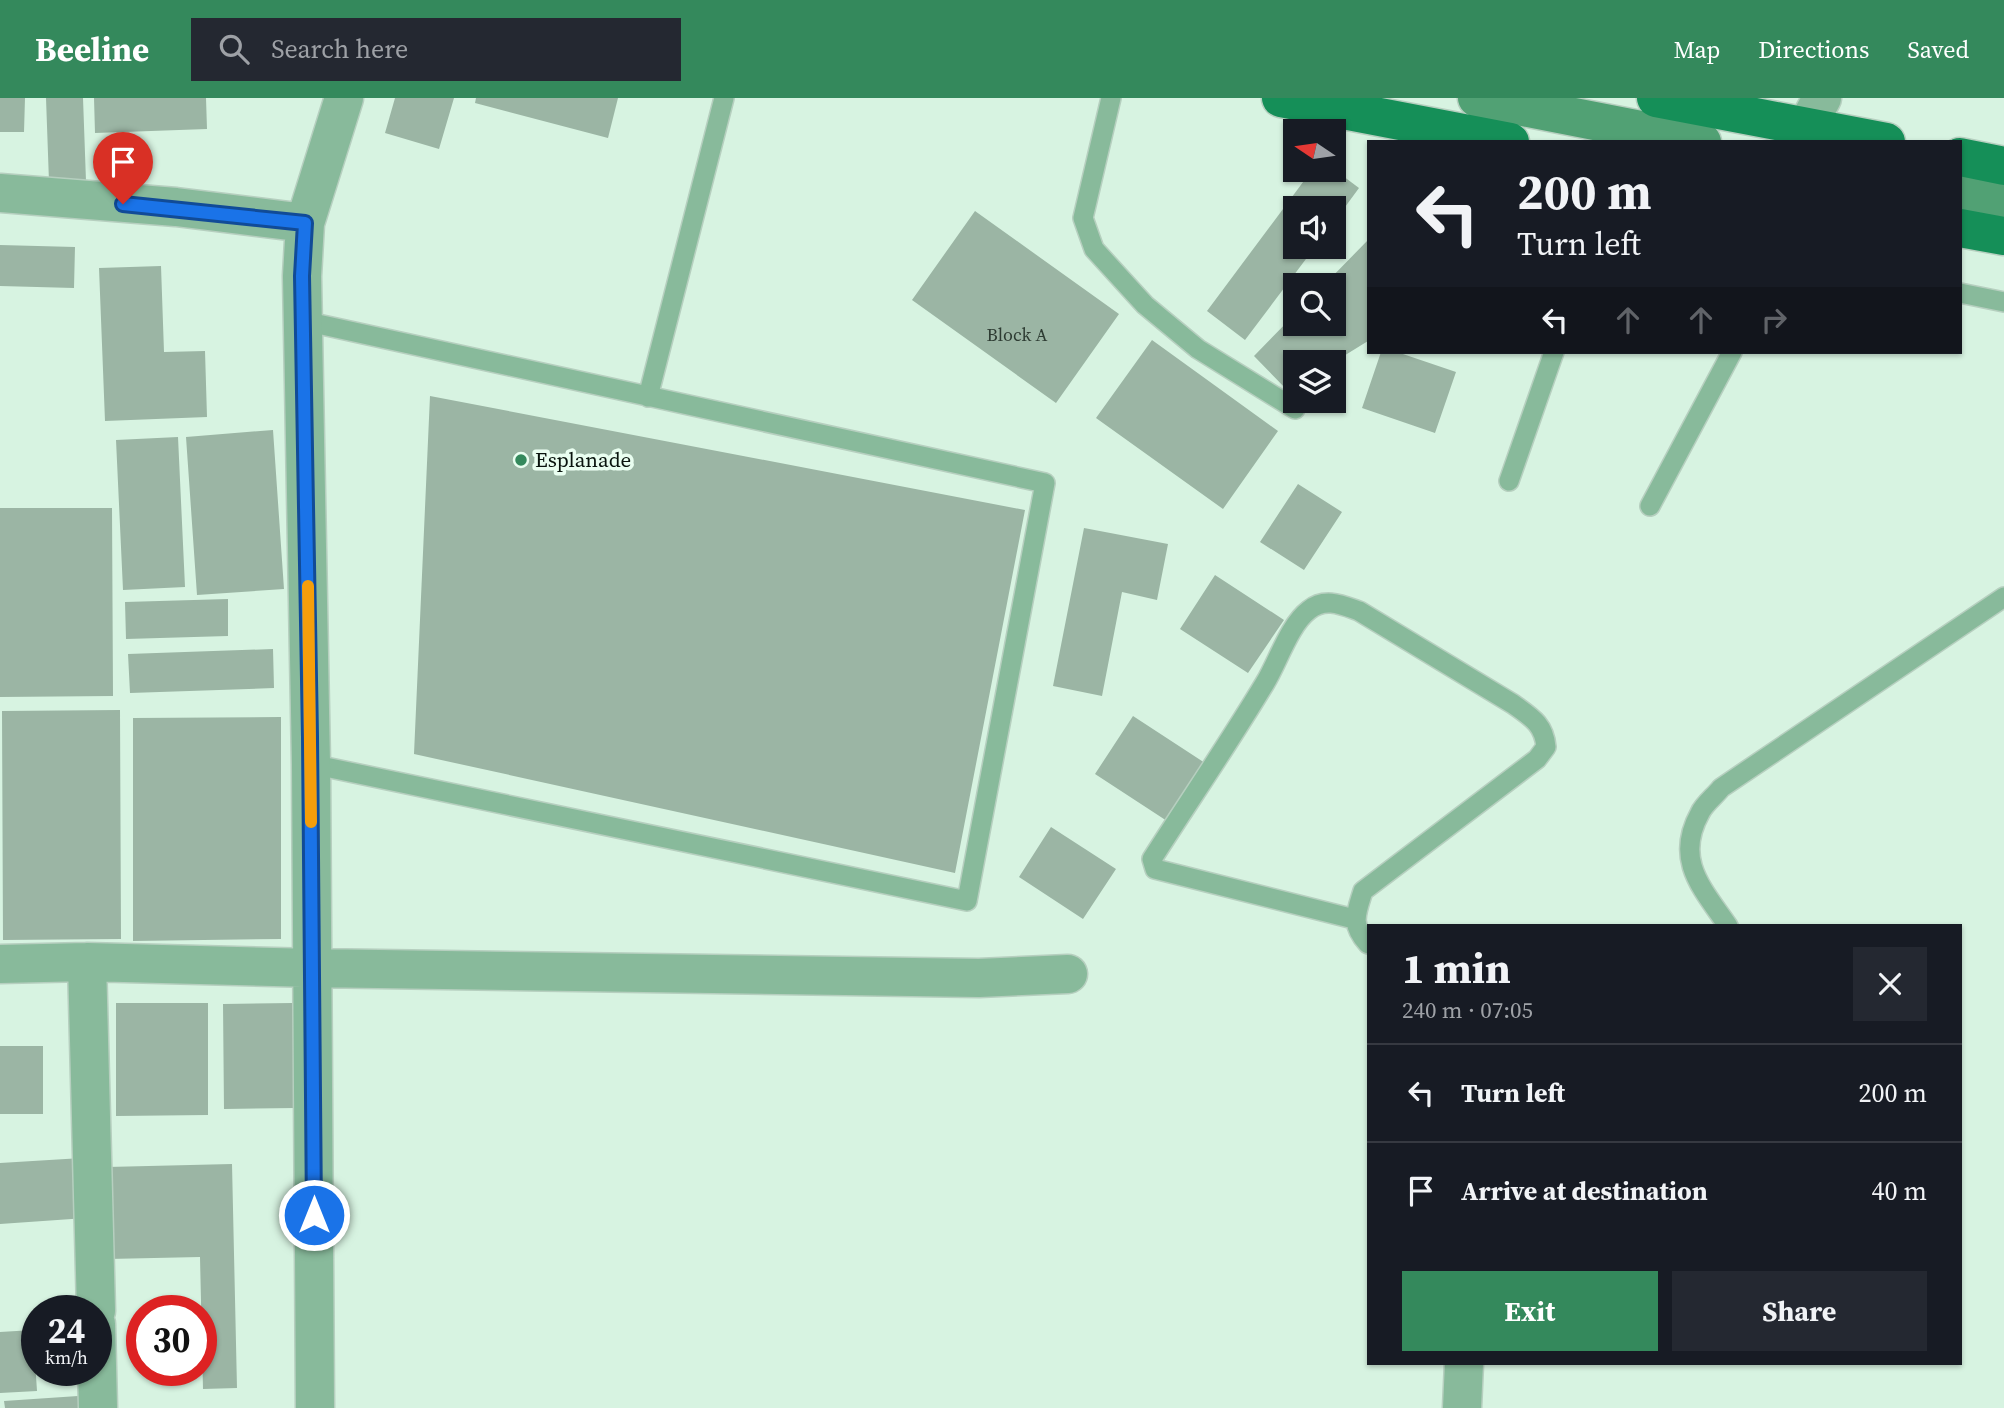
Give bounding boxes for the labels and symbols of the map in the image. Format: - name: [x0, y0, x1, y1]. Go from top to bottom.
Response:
- north arrow: [1283, 119, 1346, 182]
- pin: [93, 132, 153, 204]
- house number: Block A: [987, 322, 1048, 347]
- place label: Esplanade: [535, 445, 631, 474]
- marker: Esplanade: [513, 452, 529, 468]
- position arrow: [277, 1178, 351, 1252]
- speed limit sign: 30: [126, 1295, 217, 1386]

